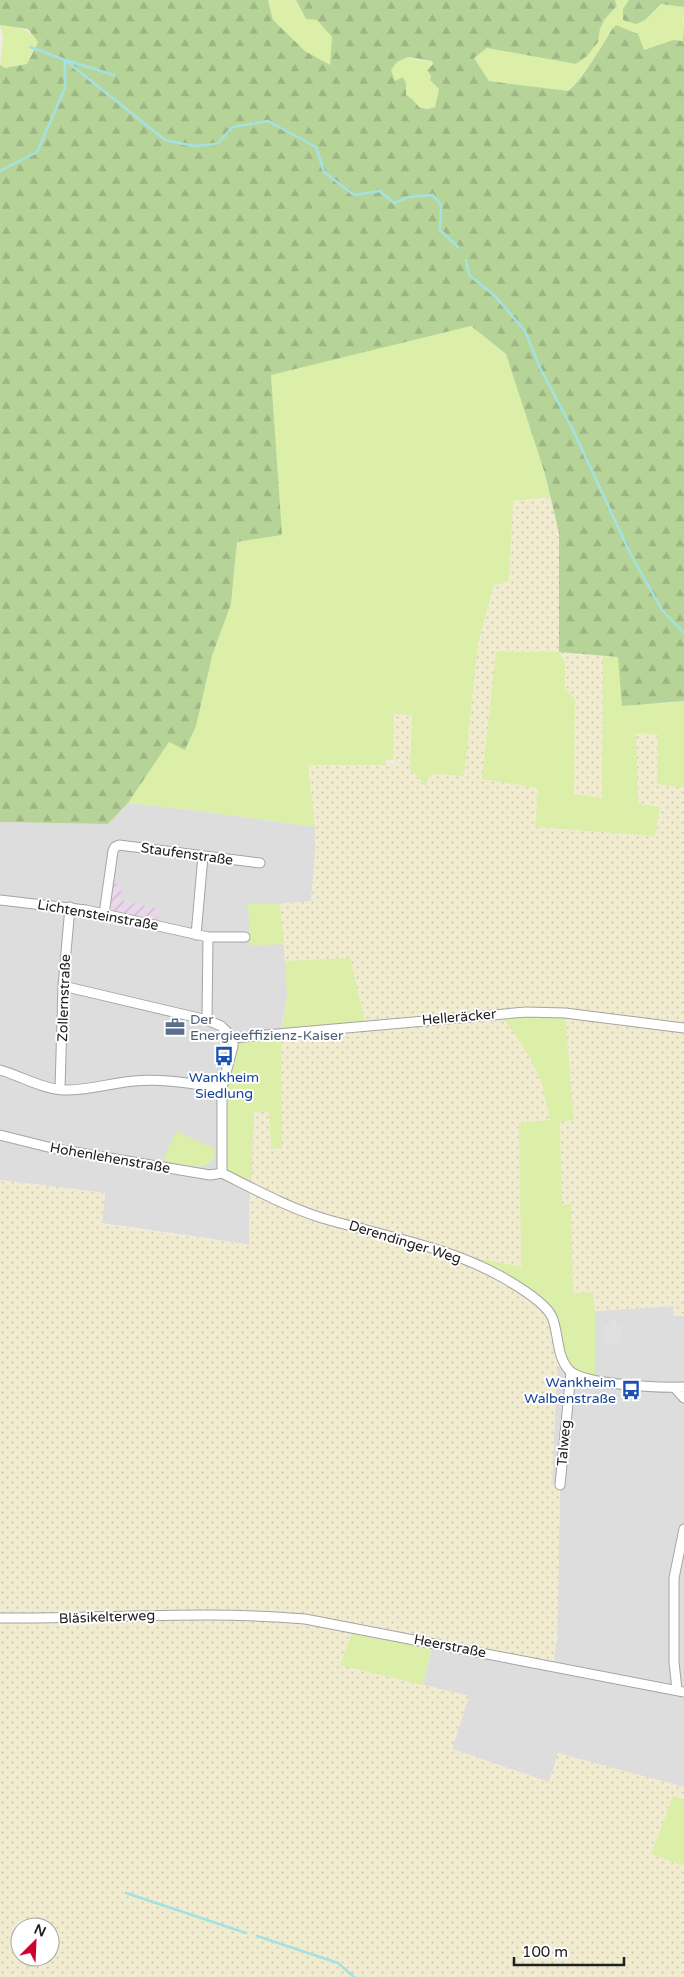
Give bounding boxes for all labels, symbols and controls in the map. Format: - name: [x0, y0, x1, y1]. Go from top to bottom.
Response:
- street label: Staufenstraße: [140, 839, 234, 869]
- street label: Lichtensteinstraße: [36, 896, 160, 934]
- street label: Zollernstraße: [54, 954, 74, 1042]
- street label: Helleräcker: [421, 1005, 498, 1029]
- place label: Der Energieeffizienz-Kaiser: [190, 1011, 344, 1044]
- office icon: Der Energieeffizienz-Kaiser: [164, 1016, 186, 1038]
- bus stop icon: Wankheim Siedlung: [213, 1045, 235, 1067]
- place label: Wankheim Siedlung: [189, 1069, 259, 1102]
- street label: Hohenlehenstraße: [48, 1139, 172, 1177]
- street label: Derendinger Weg: [347, 1217, 463, 1267]
- place label: Wankheim Walbenstraße: [524, 1374, 616, 1407]
- bus stop icon: Wankheim Walbenstraße: [620, 1379, 642, 1401]
- street label: Talweg: [554, 1419, 574, 1467]
- street label: Bläsikelterweg: [59, 1607, 155, 1627]
- street label: Heerstraße: [412, 1631, 488, 1661]
- north arrow: [10, 1917, 60, 1967]
- text: N: [31, 1921, 49, 1941]
- scale bar: [514, 1934, 624, 1966]
- text: 100 m: [522, 1943, 568, 1961]

